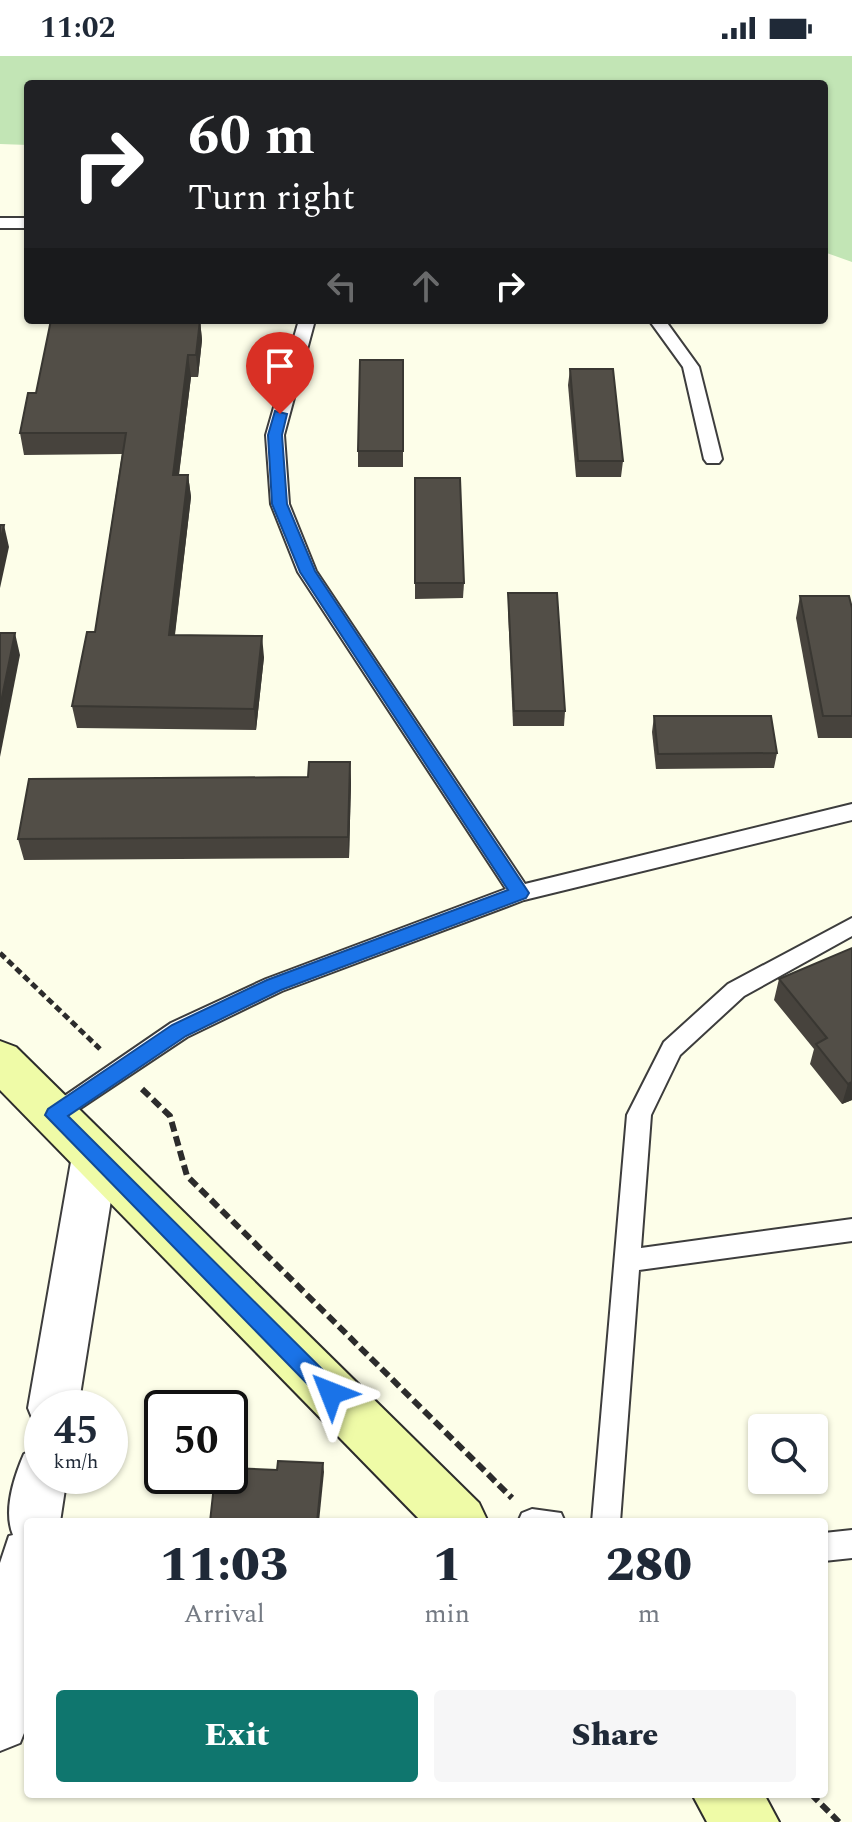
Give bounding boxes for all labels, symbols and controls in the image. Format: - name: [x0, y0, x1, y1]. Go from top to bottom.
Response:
- text: 11:02: [40, 5, 115, 51]
- text: 60 m: [188, 94, 315, 179]
- icon: right: [56, 112, 160, 216]
- text: Turn right: [188, 171, 355, 226]
- icon: left: [320, 264, 364, 308]
- icon: ahead: [404, 264, 448, 308]
- icon: right: [488, 264, 532, 308]
- pin: [246, 332, 314, 414]
- icon: arrive: [258, 344, 302, 388]
- position arrow: [289, 1351, 373, 1435]
- speed limit sign: 50: [144, 1390, 248, 1494]
- text: 45: [54, 1401, 98, 1462]
- map controls: [748, 1414, 828, 1494]
- button: search: [748, 1414, 828, 1494]
- text: km/h: [54, 1447, 99, 1477]
- text: 11:03: [160, 1529, 289, 1602]
- text: 1: [433, 1529, 462, 1602]
- text: 280: [606, 1529, 692, 1602]
- text: Arrival: [184, 1594, 265, 1634]
- text: min: [424, 1594, 470, 1634]
- text: m: [638, 1594, 660, 1634]
- button: Exit: [56, 1690, 418, 1782]
- button: Share: [434, 1690, 796, 1782]

